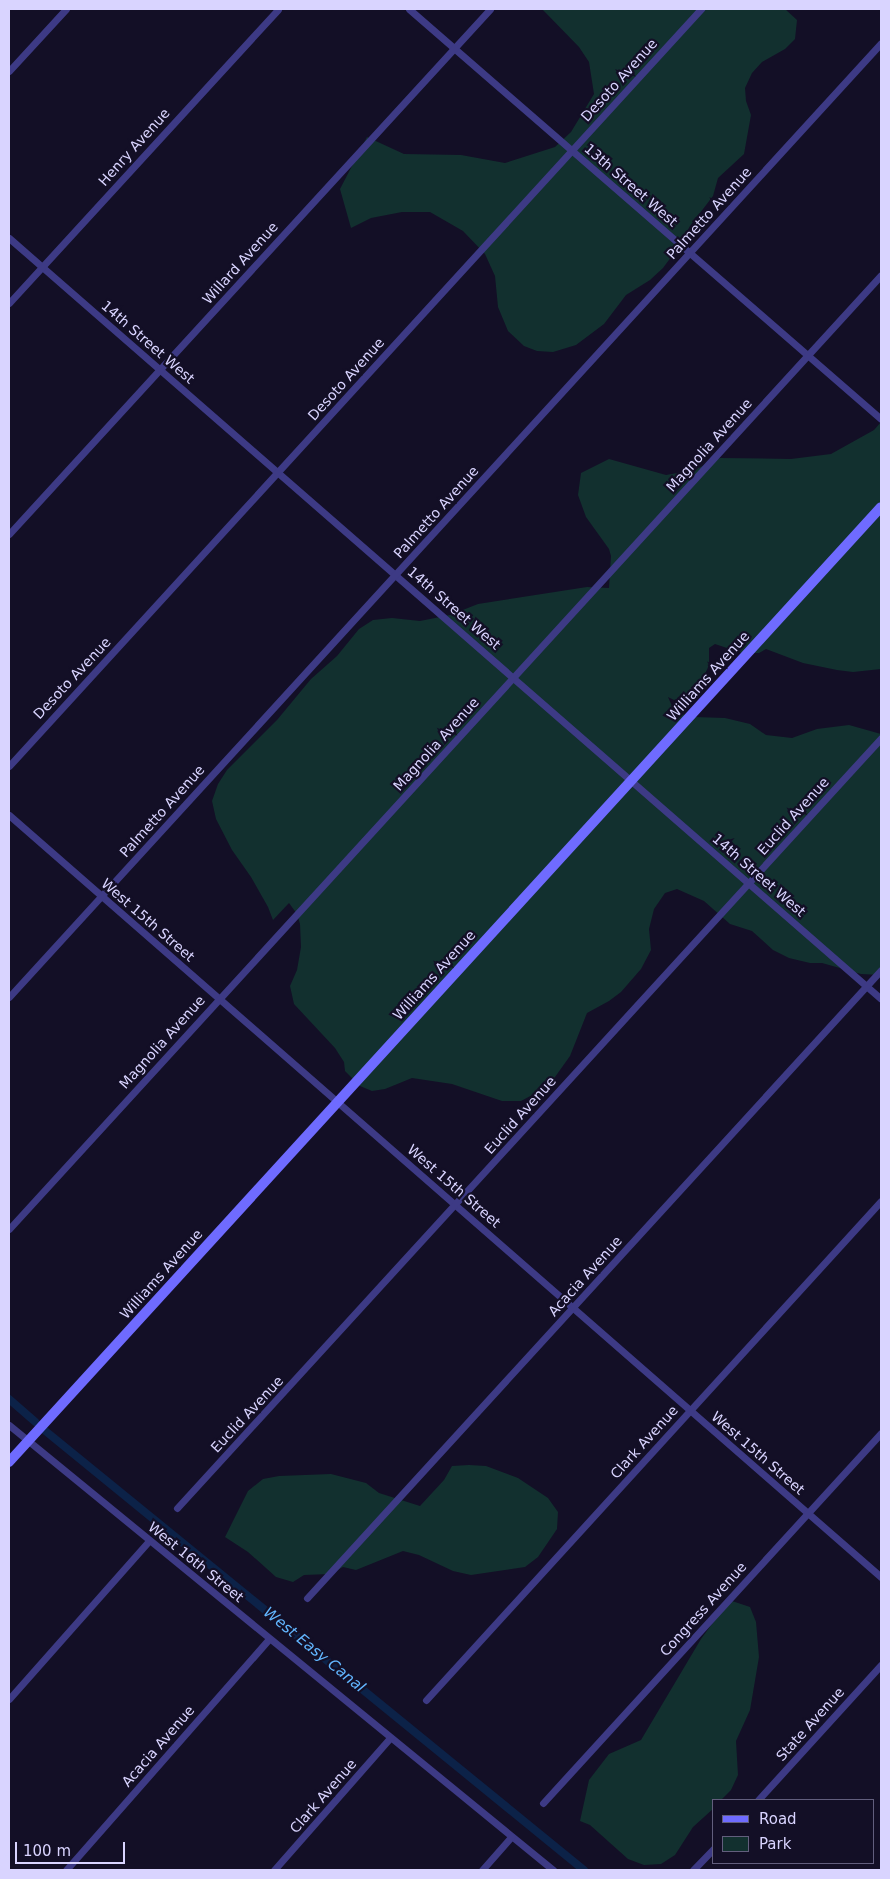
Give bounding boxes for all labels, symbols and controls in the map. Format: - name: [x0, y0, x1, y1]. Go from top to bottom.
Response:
- street label: Desoto Avenue: [577, 35, 661, 125]
- street label: Henry Avenue: [95, 105, 173, 189]
- street label: 13th Street West: [581, 140, 681, 230]
- street label: Palmetto Avenue: [663, 163, 755, 263]
- street label: Willard Avenue: [199, 218, 281, 308]
- street label: 14th Street West: [98, 297, 198, 387]
- street label: Desoto Avenue: [304, 334, 388, 424]
- street label: Magnolia Avenue: [663, 395, 755, 495]
- street label: Palmetto Avenue: [390, 462, 482, 562]
- street label: 14th Street West: [404, 563, 504, 653]
- street label: Williams Avenue: [663, 628, 753, 724]
- street label: Desoto Avenue: [30, 634, 114, 722]
- street label: Magnolia Avenue: [390, 694, 482, 794]
- street label: Palmetto Avenue: [116, 761, 208, 861]
- street label: Euclid Avenue: [754, 774, 832, 858]
- street label: 14th Street West: [709, 830, 809, 920]
- street label: West 15th Street: [98, 875, 198, 965]
- street label: Williams Avenue: [389, 927, 479, 1023]
- street label: Magnolia Avenue: [116, 992, 208, 1092]
- street label: Euclid Avenue: [481, 1073, 559, 1157]
- street label: West 15th Street: [404, 1141, 504, 1231]
- street label: Williams Avenue: [116, 1226, 206, 1322]
- street label: Acacia Avenue: [545, 1232, 625, 1320]
- street label: Euclid Avenue: [207, 1372, 287, 1456]
- street label: Clark Avenue: [607, 1402, 681, 1482]
- street label: West 15th Street: [708, 1408, 808, 1498]
- street label: West 16th Street: [145, 1518, 247, 1606]
- street label: Congress Avenue: [656, 1558, 750, 1660]
- water label: West Easy Canal: [260, 1604, 368, 1696]
- street label: State Avenue: [772, 1684, 848, 1764]
- street label: Acacia Avenue: [118, 1702, 198, 1790]
- street label: Clark Avenue: [286, 1756, 360, 1836]
- legend: [712, 1799, 875, 1864]
- text: Road: [759, 1810, 797, 1828]
- scale bar: [18, 1832, 128, 1864]
- text: Park: [759, 1835, 791, 1853]
- text: 100 m: [23, 1842, 71, 1860]

